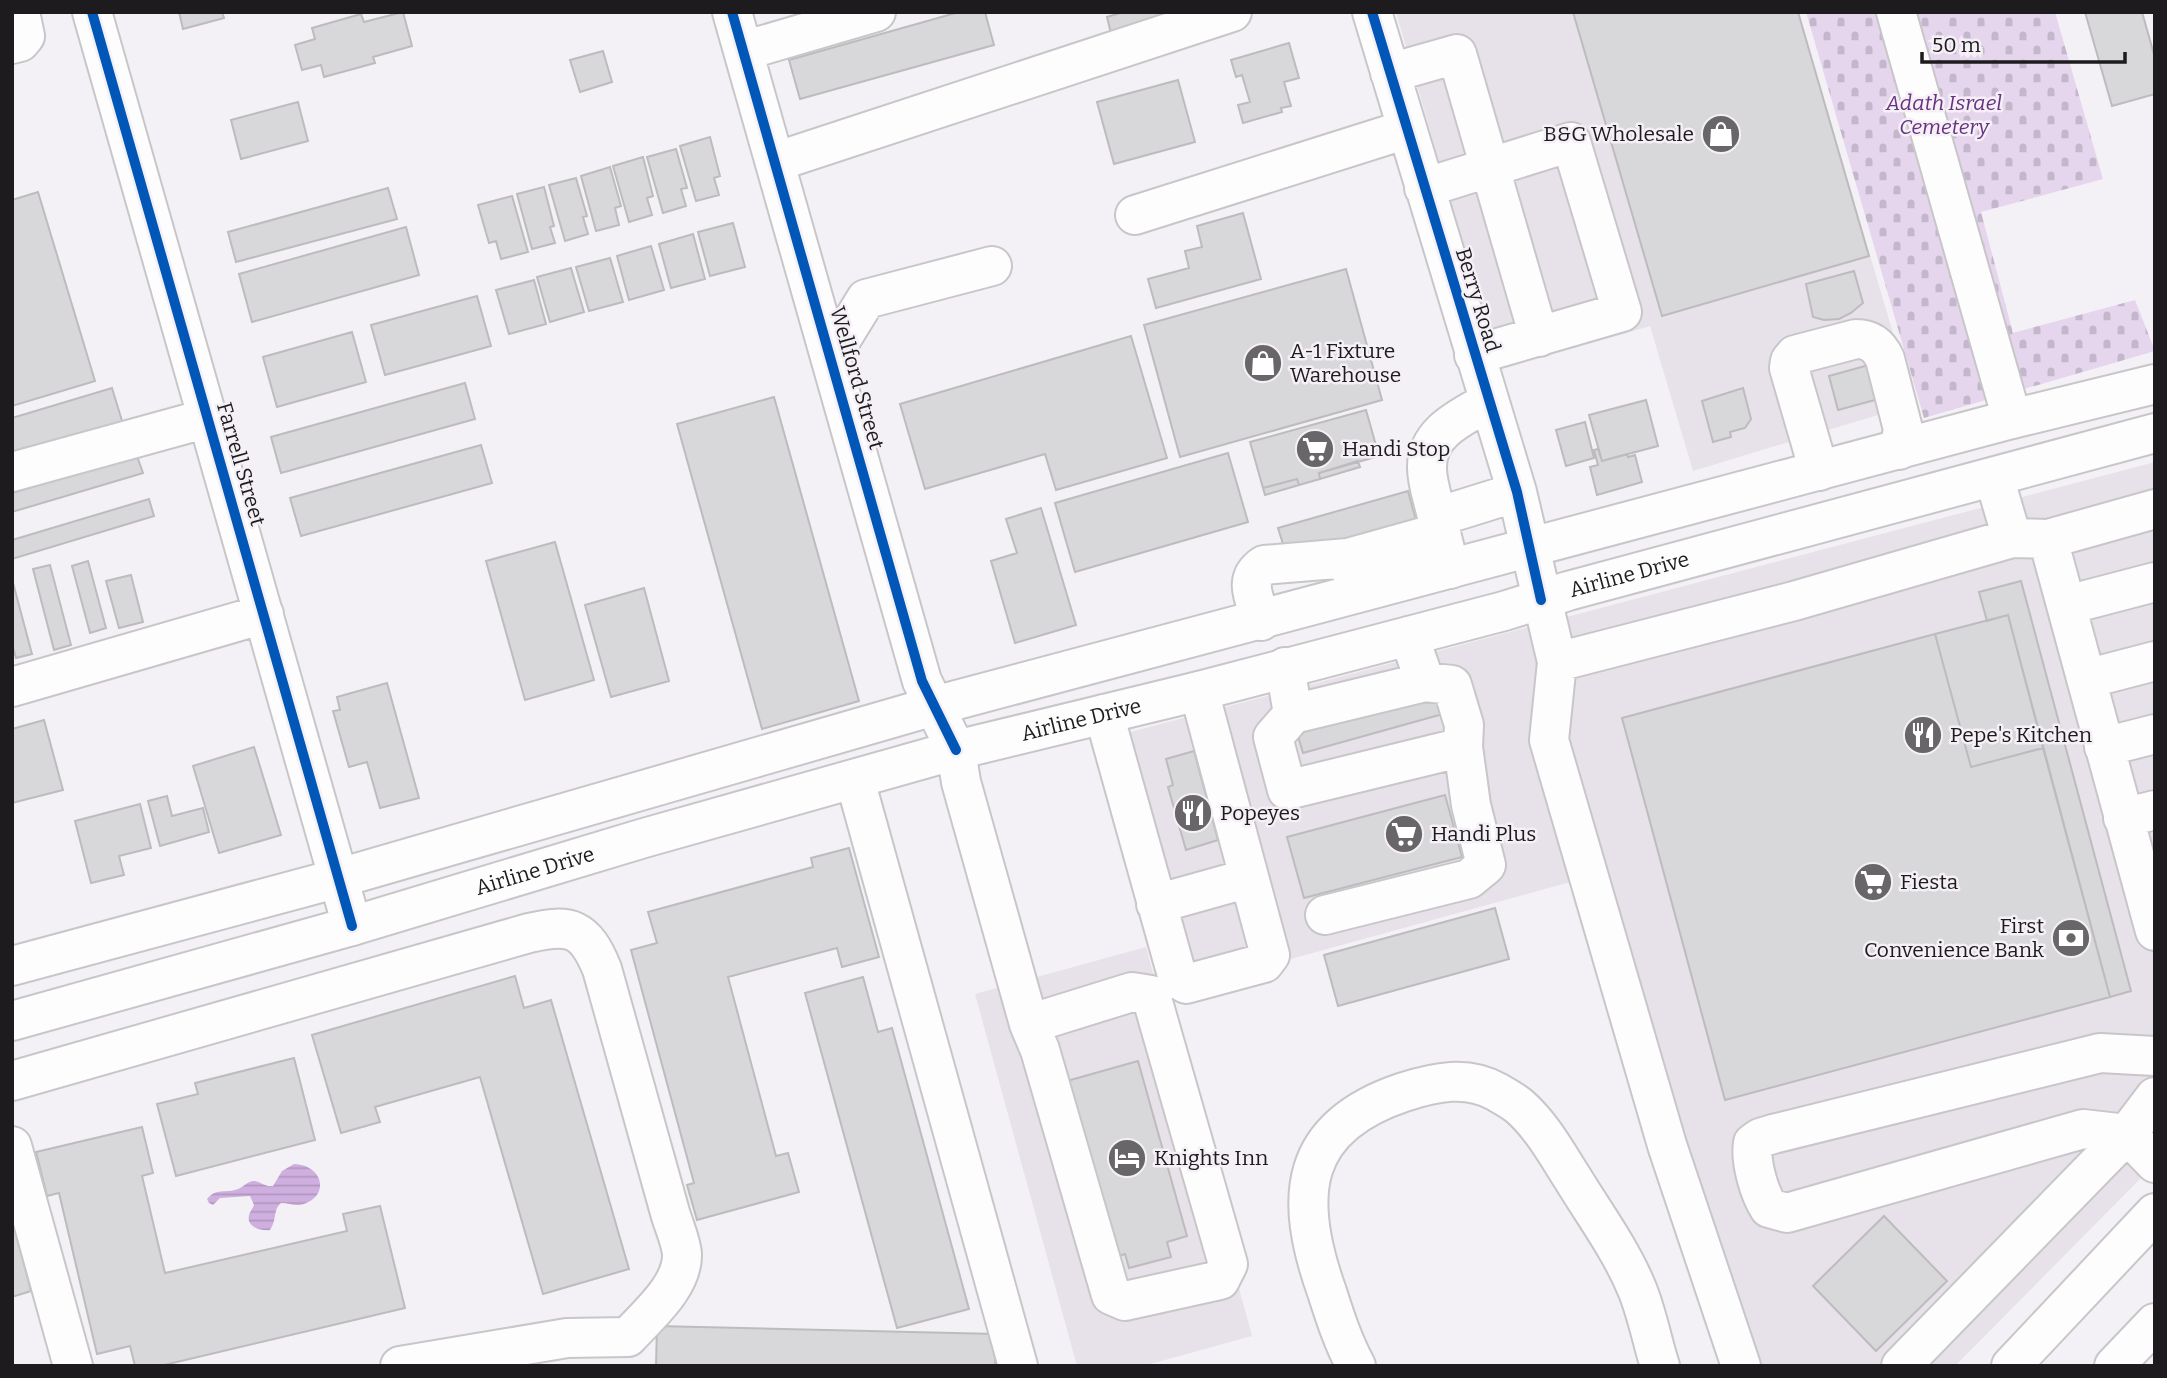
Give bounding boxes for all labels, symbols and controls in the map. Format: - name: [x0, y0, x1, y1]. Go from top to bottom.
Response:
- scale bar: [1922, 21, 2125, 65]
- text: 50 m: [1932, 32, 1981, 58]
- park label: Adath Israel Cemetery: [1885, 90, 2002, 140]
- shop icon: B&G Wholesale: [1700, 113, 1742, 155]
- place label: B&G Wholesale: [1543, 121, 1694, 147]
- street label: Berry Road: [1450, 245, 1506, 355]
- street label: Wellford Street: [824, 304, 890, 453]
- place label: A-1 Fixture Warehouse: [1290, 338, 1401, 388]
- shop icon: A-1 Fixture Warehouse: [1242, 342, 1284, 384]
- street label: Farrell Street: [211, 399, 271, 529]
- supermarket icon: Handi Stop: [1294, 428, 1336, 470]
- place label: Handi Stop: [1342, 436, 1450, 462]
- street label: Airline Drive: [1567, 546, 1692, 603]
- street label: Airline Drive: [1018, 692, 1144, 747]
- restaurant icon: Pepe's Kitchen: [1902, 714, 1944, 756]
- place label: Pepe's Kitchen: [1950, 722, 2092, 748]
- restaurant icon: Popeyes: [1172, 792, 1214, 834]
- place label: Popeyes: [1220, 800, 1300, 826]
- supermarket icon: Handi Plus: [1383, 813, 1425, 855]
- place label: Handi Plus: [1431, 821, 1536, 847]
- street label: Airline Drive: [472, 841, 597, 901]
- supermarket icon: Fiesta: [1852, 861, 1894, 903]
- place label: Fiesta: [1900, 869, 1959, 895]
- place label: First Convenience Bank: [1864, 913, 2044, 963]
- bank icon: First Convenience Bank: [2050, 917, 2092, 959]
- hotel icon: Knights Inn: [1106, 1137, 1148, 1179]
- place label: Knights Inn: [1154, 1145, 1268, 1171]

